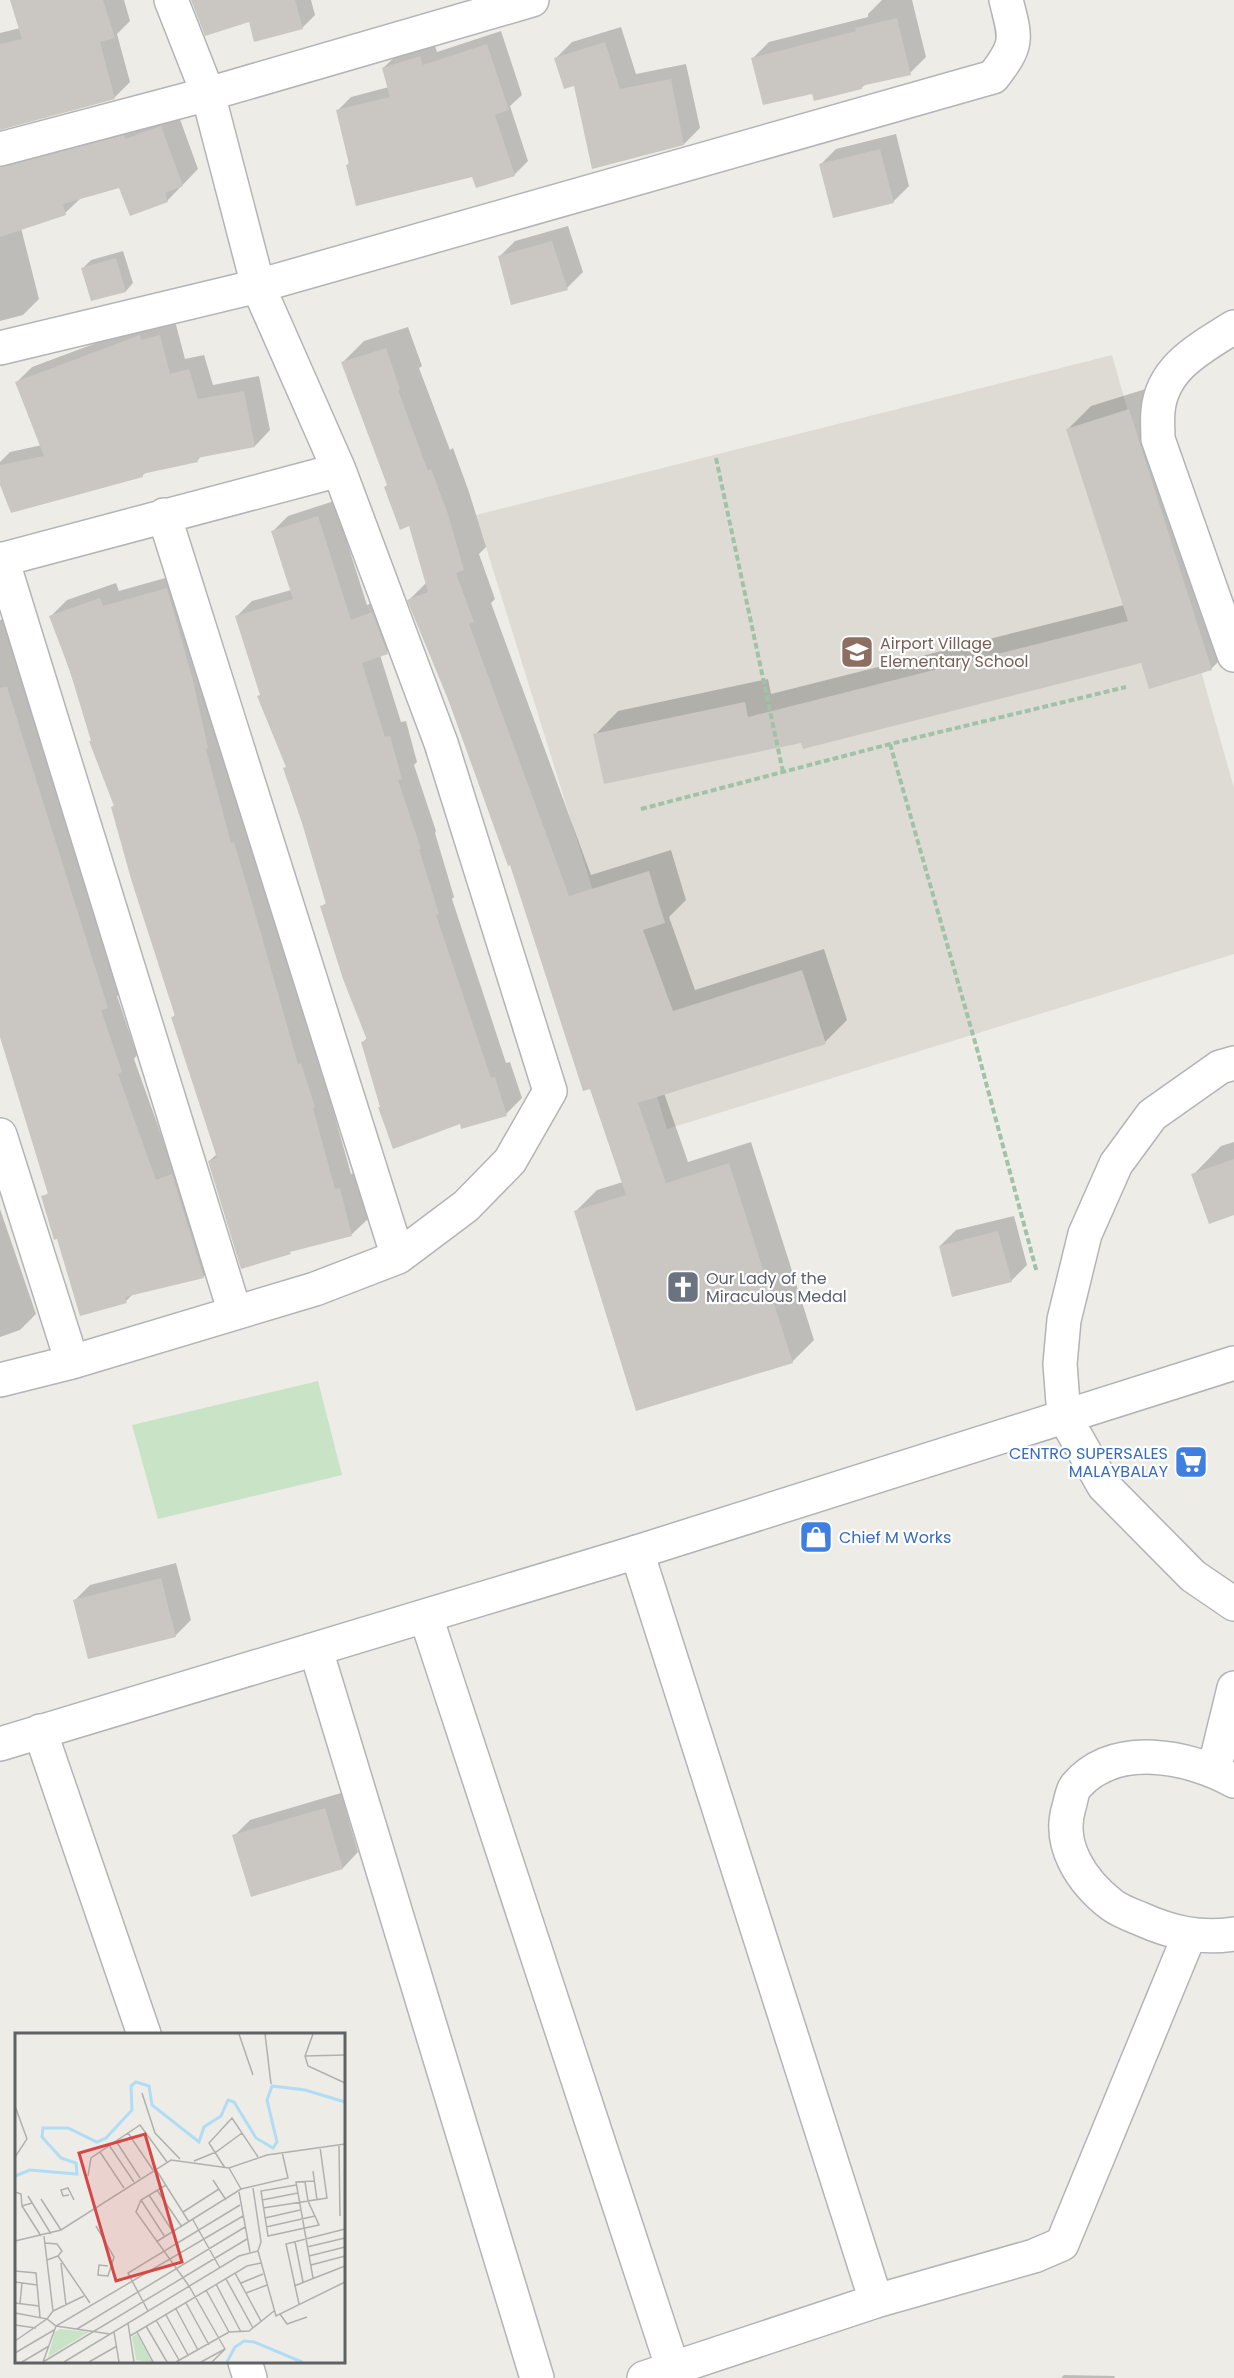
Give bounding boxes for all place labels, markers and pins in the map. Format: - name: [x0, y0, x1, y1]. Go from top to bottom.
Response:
- place label: Airport Village Elementary School: [880, 632, 1028, 673]
- school or university icon: Airport Village Elementary School: [839, 634, 875, 670]
- place label: Our Lady of the Miraculous Medal: [706, 1267, 847, 1308]
- church icon: Our Lady of the Miraculous Medal: [665, 1269, 701, 1305]
- place label: CENTRO SUPERSALES MALAYBALAY: [1009, 1442, 1169, 1483]
- supermarket icon: CENTRO SUPERSALES MALAYBALAY: [1173, 1444, 1209, 1480]
- shop icon: Chief M Works: [798, 1519, 834, 1555]
- place label: Chief M Works: [839, 1526, 951, 1549]

